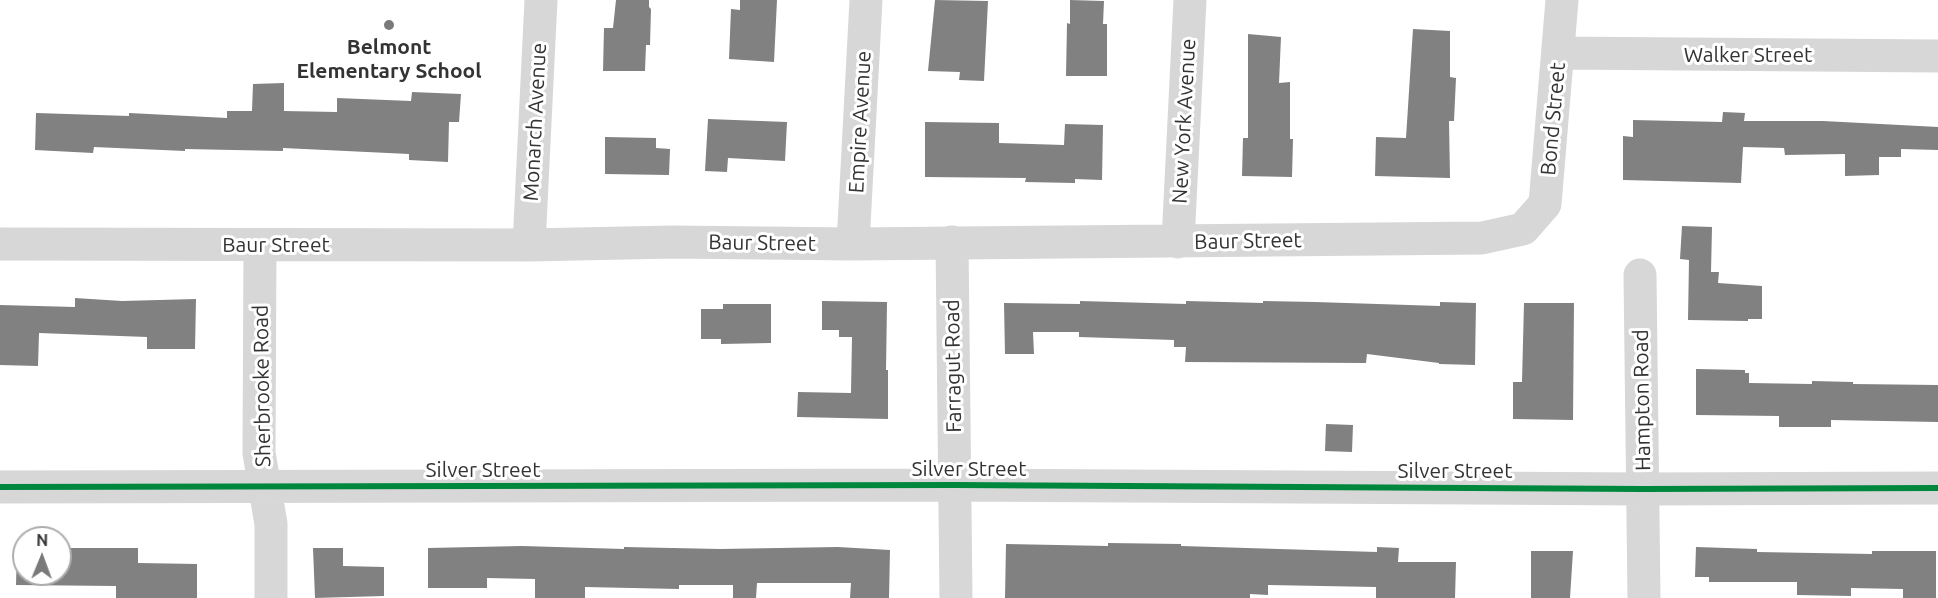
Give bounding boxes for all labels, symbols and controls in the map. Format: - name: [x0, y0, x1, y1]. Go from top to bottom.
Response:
- marker: Belmont Elementary School: [382, 18, 396, 32]
- place label: Belmont Elementary School: [296, 34, 482, 84]
- street label: New York Avenue: [1167, 38, 1201, 204]
- street label: Monarch Avenue: [518, 42, 552, 202]
- street label: Walker Street: [1684, 42, 1812, 68]
- street label: Empire Avenue: [844, 50, 876, 194]
- street label: Bond Street: [1536, 61, 1570, 177]
- street label: Baur Street: [1194, 227, 1302, 255]
- street label: Baur Street: [708, 229, 816, 257]
- street label: Baur Street: [222, 232, 330, 258]
- street label: Farragut Road: [939, 299, 967, 433]
- street label: Sherbrooke Road: [248, 305, 276, 467]
- street label: Hampton Road: [1628, 329, 1656, 471]
- street label: Silver Street: [912, 456, 1026, 482]
- street label: Silver Street: [426, 457, 540, 483]
- street label: Silver Street: [1398, 458, 1512, 484]
- north arrow: [12, 526, 72, 586]
- text: N: [36, 531, 48, 549]

